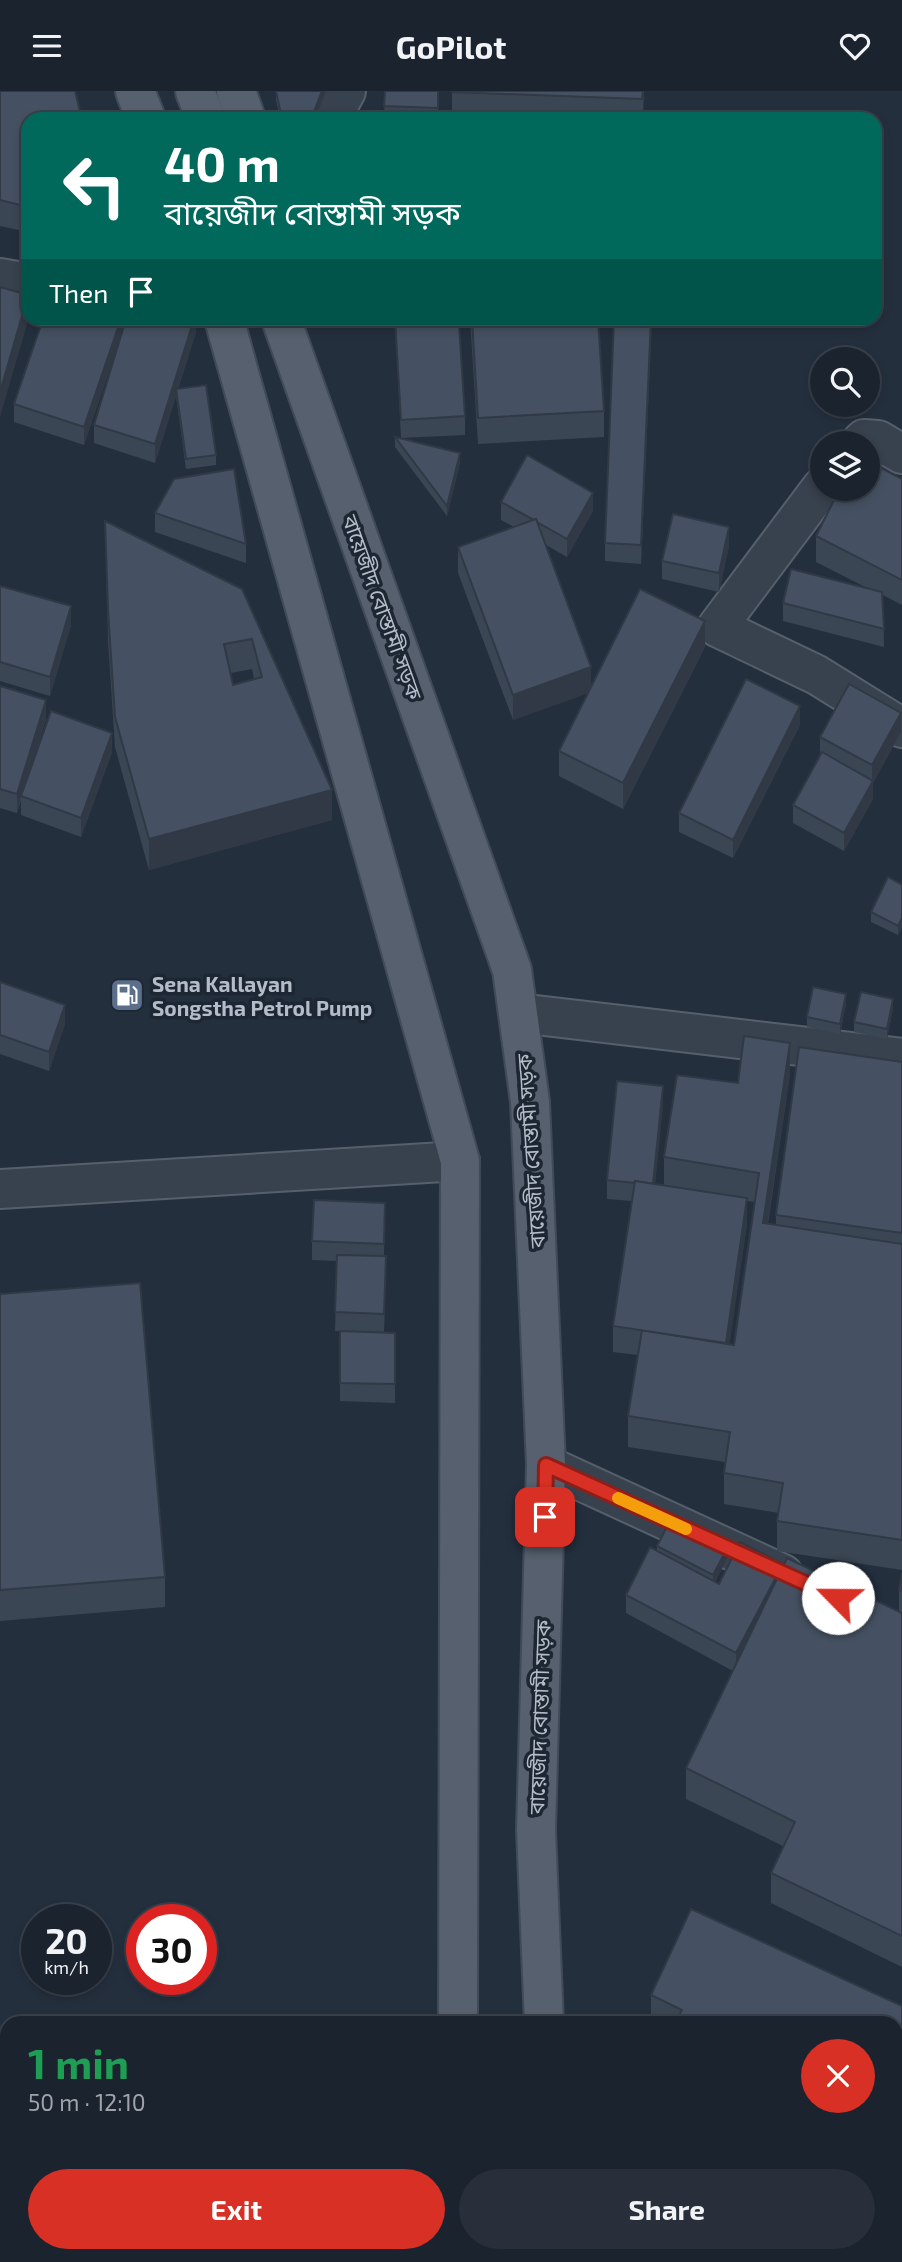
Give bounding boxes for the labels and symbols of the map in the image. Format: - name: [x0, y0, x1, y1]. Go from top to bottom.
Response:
- street label: বায়েজীদ বোস্তামী সড়ক: [338, 510, 428, 704]
- place label: Sena Kallayan Songstha Petrol Pump: [152, 971, 372, 1020]
- fuel station icon: Sena Kallayan Songstha Petrol Pump: [108, 976, 146, 1014]
- street label: বায়েজীদ বোস্তামী সড়ক: [511, 1052, 549, 1250]
- pin: [515, 1487, 575, 1547]
- position arrow: [801, 1561, 875, 1635]
- street label: বায়েজীদ বোস্তামী সড়ক: [523, 1618, 555, 1816]
- speed limit sign: 30: [126, 1904, 217, 1995]

